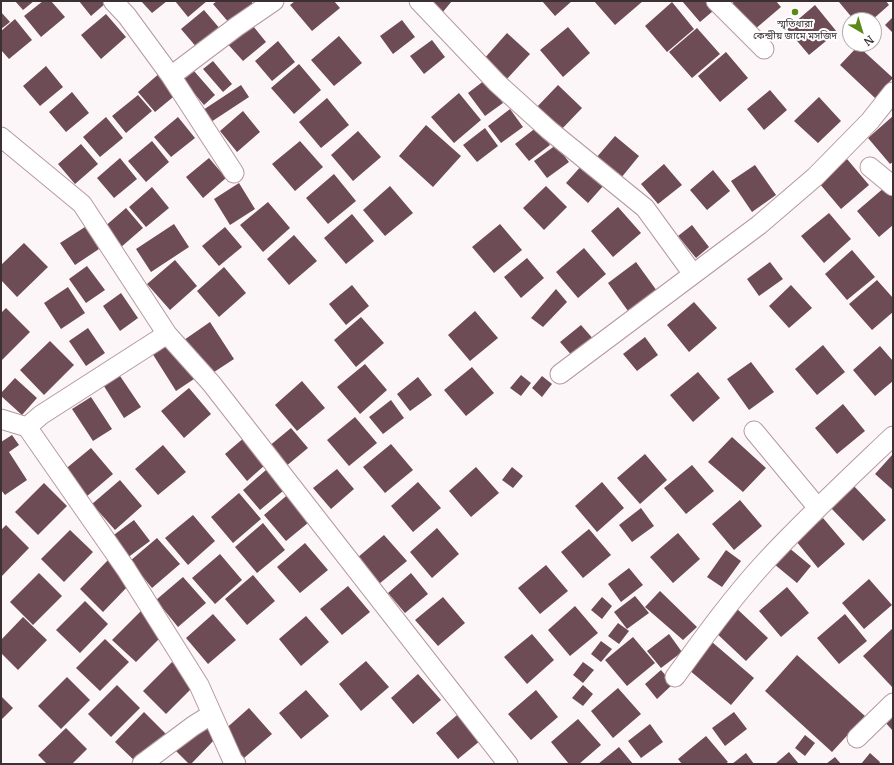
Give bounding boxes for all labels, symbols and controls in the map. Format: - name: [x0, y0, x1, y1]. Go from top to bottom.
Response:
- marker: স্মৃতিধারা কেন্দ্রীয় জামে মসজিদ: [790, 7, 800, 17]
- north arrow: [842, 12, 882, 52]
- place label: স্মৃতিধারা কেন্দ্রীয় জামে মসজিদ: [753, 18, 837, 42]
- text: N: [861, 32, 877, 49]

